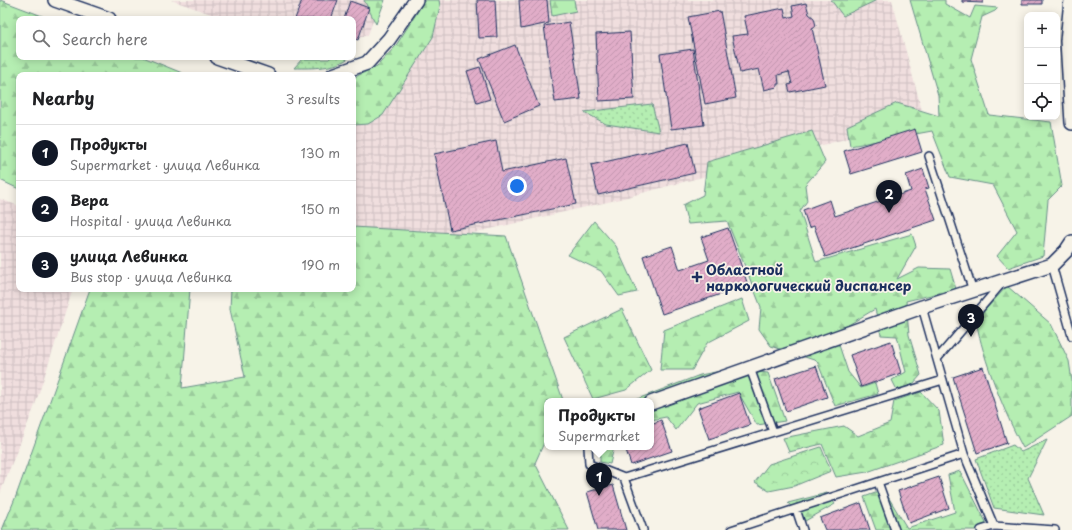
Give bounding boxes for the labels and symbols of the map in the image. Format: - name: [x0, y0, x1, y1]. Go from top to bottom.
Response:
- your location: [507, 176, 527, 196]
- pin: 2: [876, 180, 902, 213]
- place label: Областной наркологический диспансер: [706, 259, 912, 296]
- marker: Областной наркологический диспансер: [691, 271, 703, 283]
- pin: 3: [958, 304, 984, 337]
- pin: 1: [586, 463, 612, 496]

